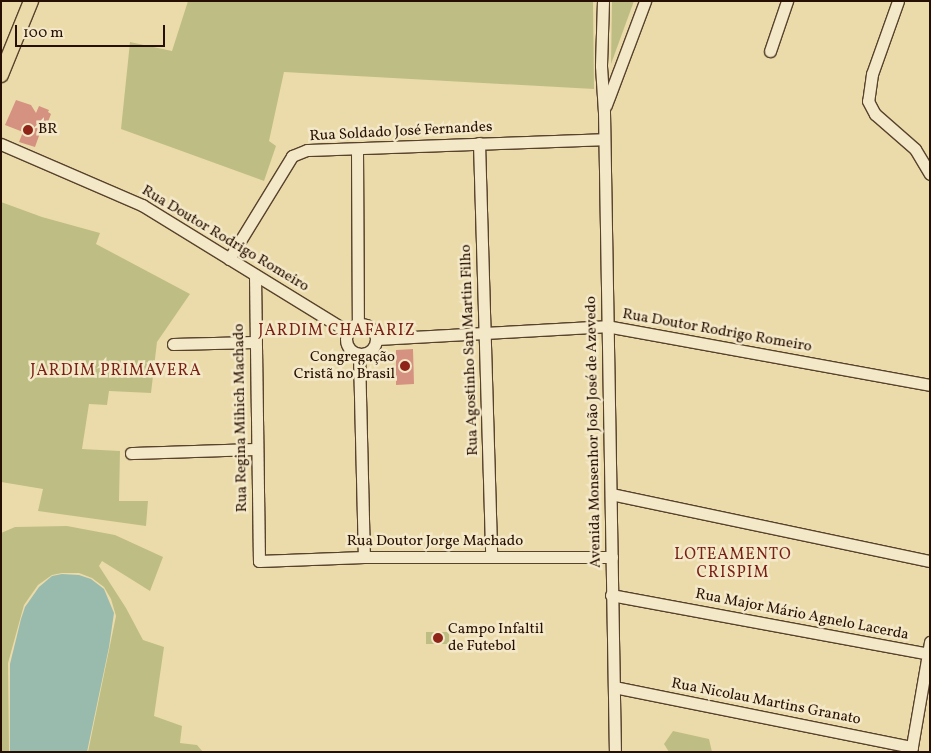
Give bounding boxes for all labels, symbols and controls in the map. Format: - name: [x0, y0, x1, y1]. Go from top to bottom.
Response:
- scale bar: [18, 15, 168, 47]
- text: 100 m: [23, 23, 63, 44]
- street label: Rua Soldado José Fernandes: [309, 118, 493, 146]
- place label: BR: [38, 121, 58, 139]
- marker: BR: [22, 124, 34, 136]
- street label: Rua Doutor Rodrigo Romeiro: [138, 182, 312, 296]
- street label: Rua Agostinho San Martin Filho: [457, 244, 483, 456]
- street label: Avenida Monsenhor João José de Azevedo: [583, 296, 605, 568]
- street label: Rua Doutor Rodrigo Romeiro: [621, 305, 813, 357]
- district label: JARDIM CHAFARIZ: [256, 321, 418, 341]
- street label: Rua Regina Mihich Machado: [230, 324, 252, 512]
- place label: Congregação Cristã no Brasil: [294, 348, 395, 383]
- marker: Congregação Cristã no Brasil: [399, 360, 411, 372]
- district label: JARDIM PRIMAVERA: [28, 361, 204, 381]
- street label: Rua Doutor Jorge Machado: [347, 533, 523, 551]
- district label: LOTEAMENTO CRISPIM: [673, 545, 793, 583]
- street label: Rua Major Mário Agnelo Lacerda: [694, 585, 910, 645]
- place label: Campo Infaltil de Futebol: [448, 620, 544, 655]
- marker: Campo Infaltil de Futebol: [432, 632, 444, 644]
- street label: Rua Nicolau Martins Granato: [670, 675, 862, 729]

